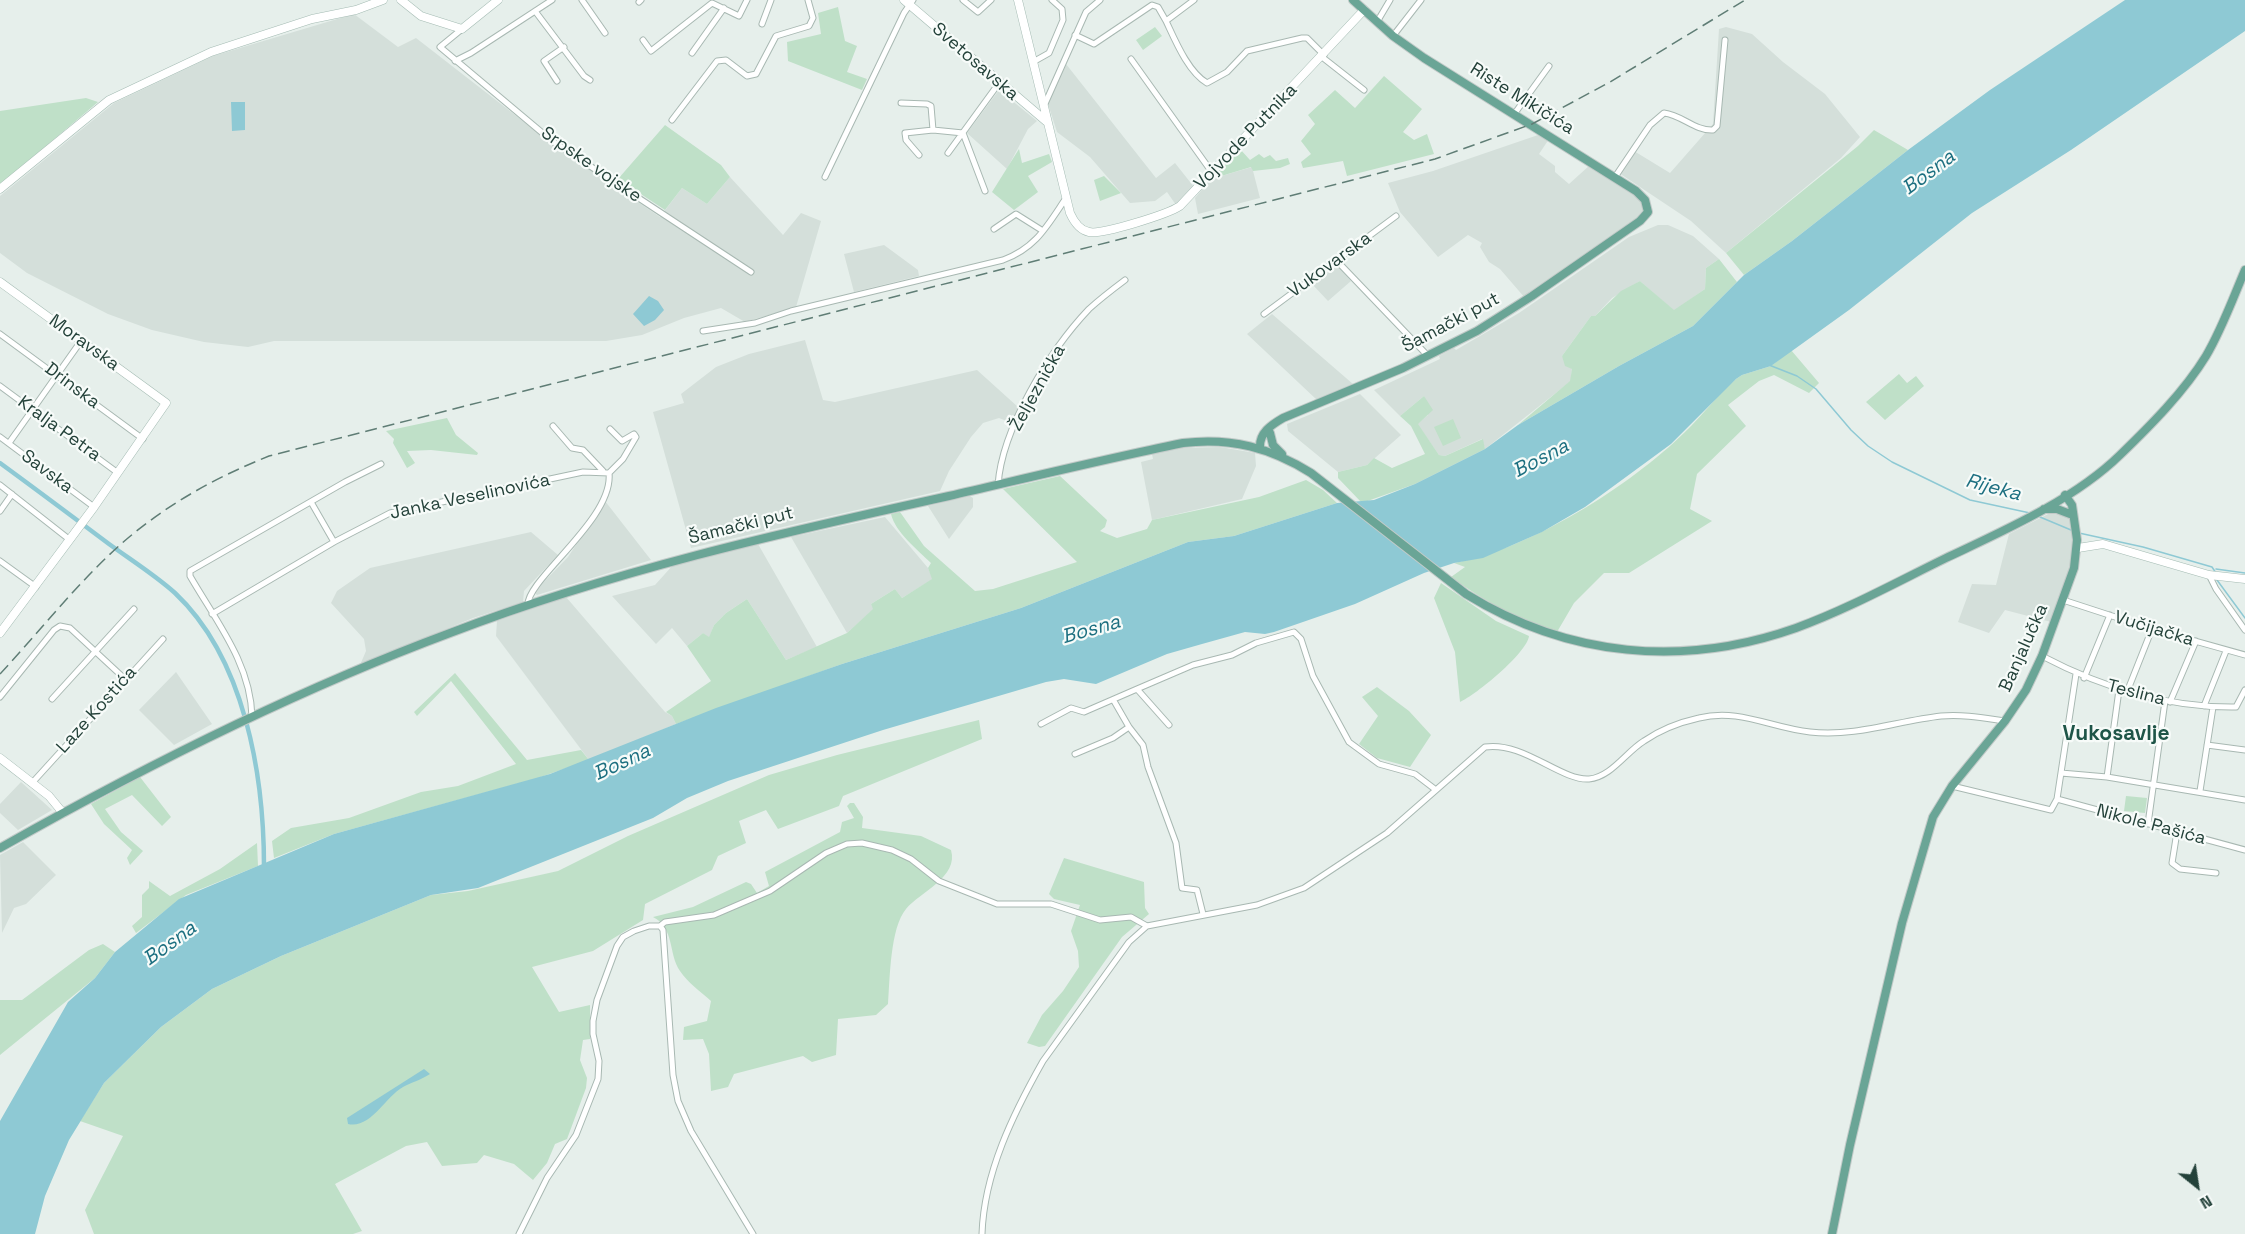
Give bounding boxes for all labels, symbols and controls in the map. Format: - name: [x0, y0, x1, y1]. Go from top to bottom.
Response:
- street label: Svetosavska: [927, 18, 1023, 106]
- street label: Riste Mikičića: [1466, 58, 1578, 140]
- street label: Vojvode Putnika: [1190, 80, 1302, 194]
- street label: Srpske vojske: [537, 122, 645, 208]
- water label: Bosna: [1898, 145, 1960, 201]
- street label: Vukovarska: [1284, 228, 1376, 302]
- street label: Šamački put: [1399, 288, 1503, 358]
- street label: Moravska: [45, 310, 123, 376]
- street label: Željeznička: [1005, 341, 1071, 435]
- street label: Drinska: [40, 358, 104, 414]
- street label: Kralja Petra: [13, 392, 105, 466]
- water label: Bosna: [1509, 434, 1573, 484]
- street label: Savska: [17, 445, 77, 499]
- street label: Janka Veselinovića: [388, 469, 552, 525]
- water label: Rijeka: [1963, 469, 2023, 507]
- street label: Šamački put: [686, 503, 796, 549]
- street label: Banjalučka: [1995, 601, 2053, 695]
- street label: Vučijačka: [2111, 607, 2197, 651]
- water label: Bosna: [1059, 610, 1123, 650]
- street label: Laze Kostića: [52, 662, 142, 758]
- street label: Teslina: [2105, 675, 2167, 711]
- district label: Vukosavlje: [2062, 721, 2170, 747]
- water label: Bosna: [590, 739, 654, 787]
- street label: Nikole Pašića: [2094, 800, 2208, 850]
- water label: Bosna: [139, 917, 201, 971]
- north arrow: [2167, 1156, 2227, 1216]
- text: N: [2196, 1190, 2216, 1214]

